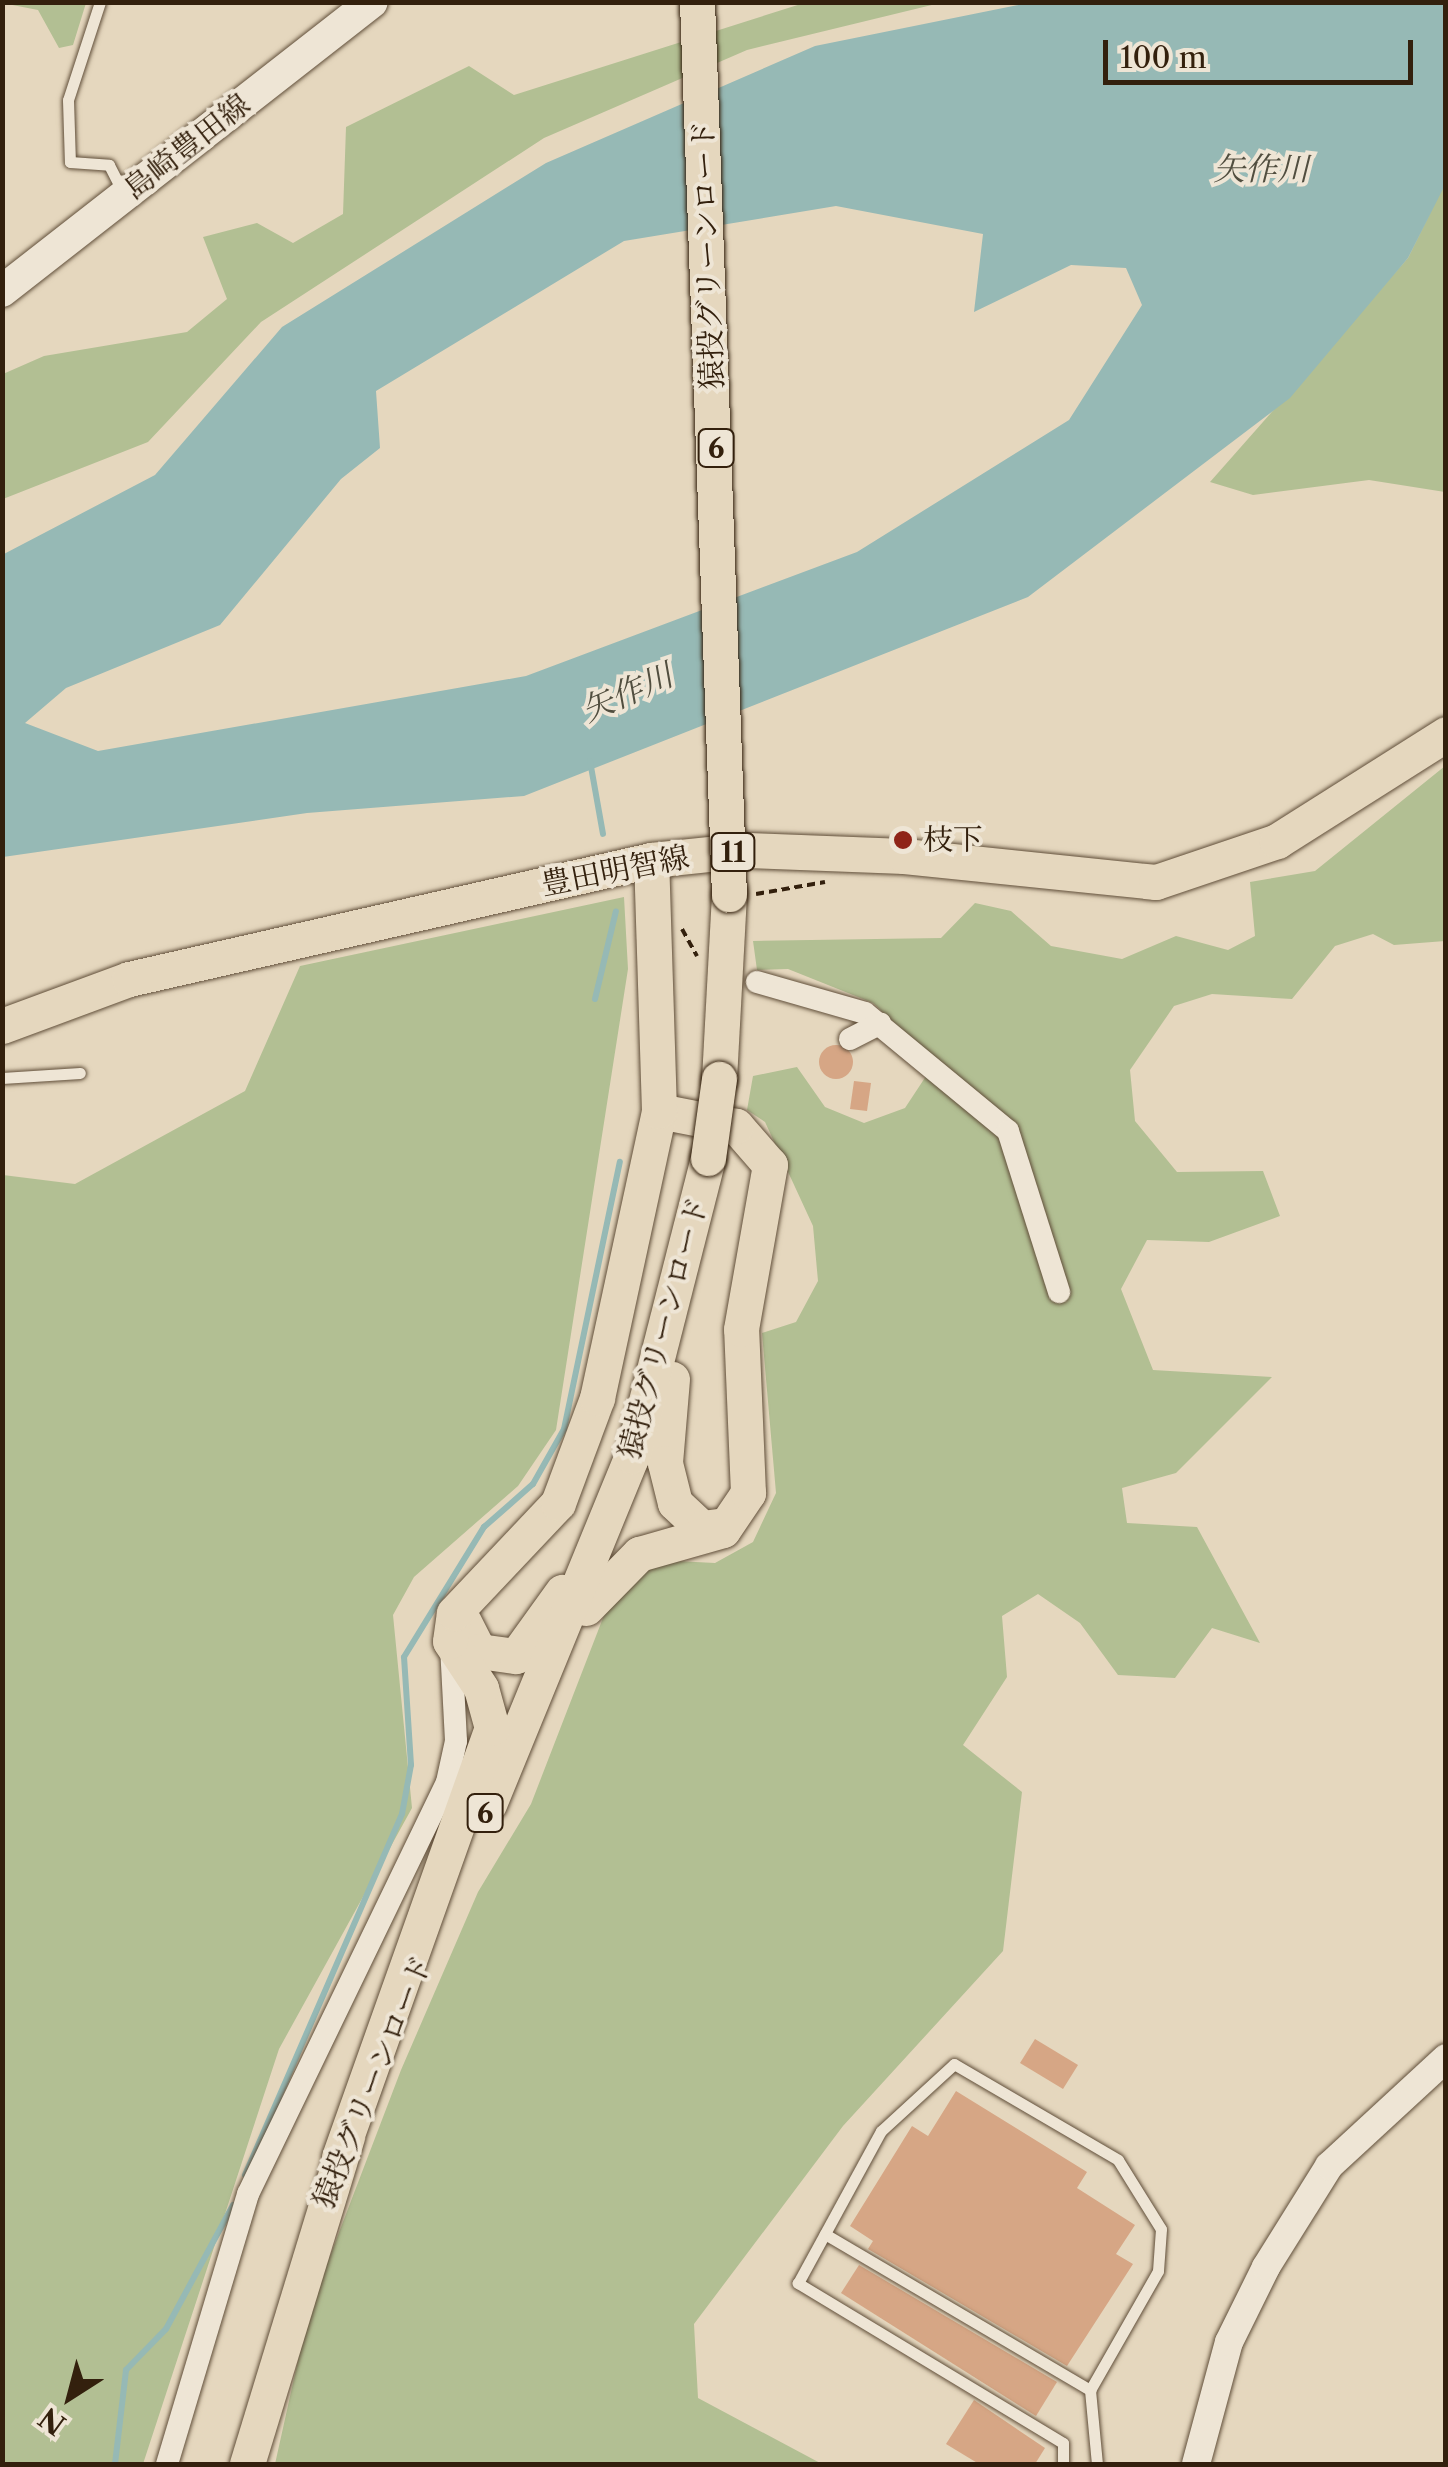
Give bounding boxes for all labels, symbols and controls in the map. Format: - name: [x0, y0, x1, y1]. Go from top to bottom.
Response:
- scale bar: [1108, 20, 1418, 82]
- text: 100 m: [1120, 39, 1207, 76]
- street label: 島崎豊田線: [117, 87, 257, 207]
- street label: 猿投グリーンロード: [685, 119, 731, 391]
- water label: 矢作川: [1213, 150, 1309, 188]
- road number: 6: [696, 425, 736, 471]
- water label: 矢作川: [575, 656, 679, 730]
- place label: 枝下: [923, 822, 983, 858]
- road number: 11: [708, 829, 758, 875]
- marker: 枝下: [892, 829, 914, 851]
- street label: 豊田明智線: [538, 839, 692, 903]
- street label: 猿投グリーンロード: [612, 1193, 716, 1463]
- road number: 6: [465, 1790, 505, 1836]
- street label: 猿投グリーンロード: [306, 1950, 440, 2214]
- north arrow: [20, 2347, 120, 2447]
- text: N: [33, 2400, 72, 2442]

